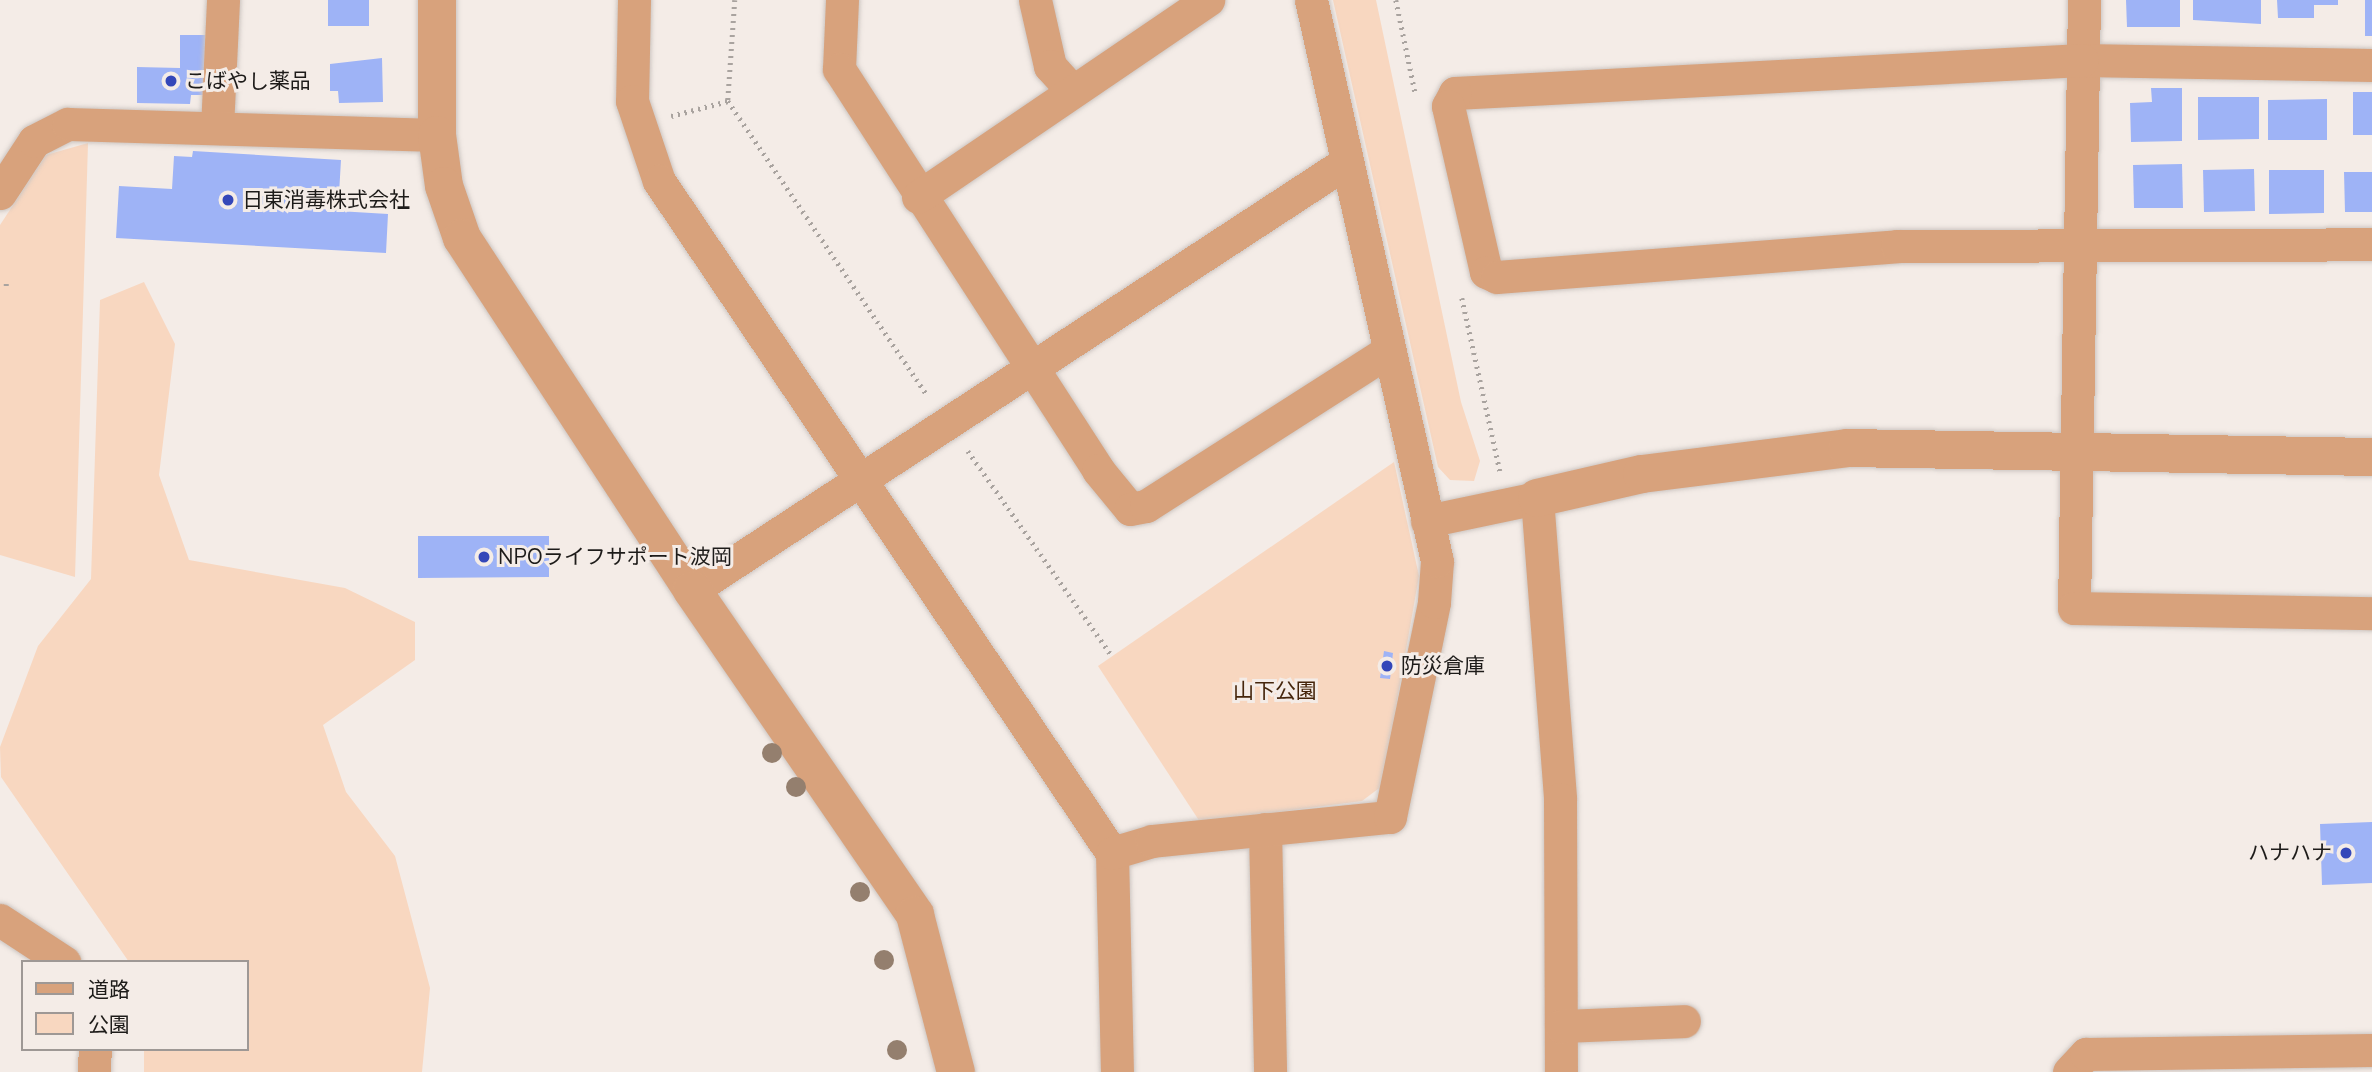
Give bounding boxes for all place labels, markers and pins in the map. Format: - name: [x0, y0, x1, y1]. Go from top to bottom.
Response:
- place label: こばやし薬品: [185, 68, 311, 94]
- marker: こばやし薬品: [163, 73, 179, 89]
- place label: 日東消毒株式会社: [242, 187, 410, 213]
- marker: 日東消毒株式会社: [220, 192, 236, 208]
- place label: NPOライフサポート波岡: [498, 544, 732, 570]
- marker: NPOライフサポート波岡: [476, 549, 492, 565]
- place label: 防災倉庫: [1401, 653, 1485, 679]
- marker: 防災倉庫: [1379, 658, 1395, 674]
- place label: ハナハナ: [2248, 840, 2332, 866]
- marker: ハナハナ: [2338, 845, 2354, 861]

